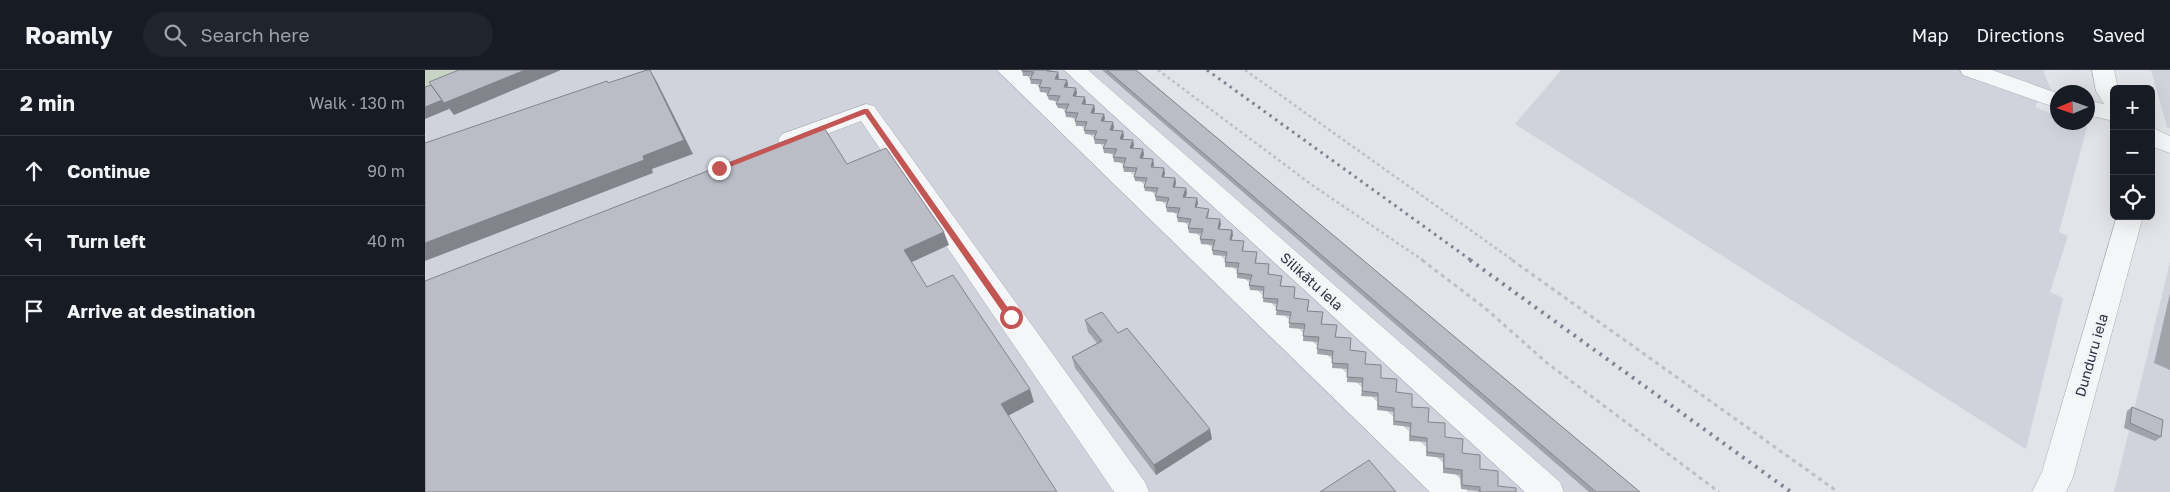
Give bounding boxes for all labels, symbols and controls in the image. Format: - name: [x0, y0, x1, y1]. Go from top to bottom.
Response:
- search box: [143, 12, 493, 57]
- text: Roamly: [25, 20, 113, 49]
- icon: search: [161, 21, 189, 49]
- text: Search here: [201, 23, 309, 46]
- text: Map: [1912, 24, 1948, 46]
- text: Directions: [1976, 24, 2064, 46]
- text: Saved: [2092, 24, 2145, 46]
- north arrow: [2050, 85, 2095, 130]
- map controls: [2110, 85, 2155, 220]
- button: +: [2110, 85, 2155, 130]
- text: 2 min: [20, 90, 75, 116]
- text: Walk · 130 m: [309, 93, 405, 113]
- button: −: [2110, 130, 2155, 175]
- icon: ahead: [20, 157, 48, 185]
- route end: [708, 157, 731, 180]
- text: Continue: [67, 159, 150, 182]
- text: 90 m: [367, 161, 405, 181]
- button: locate: [2110, 175, 2155, 220]
- icon: left: [20, 227, 48, 255]
- text: Turn left: [67, 229, 146, 252]
- text: 40 m: [367, 231, 405, 251]
- street label: Silikātu iela: [1277, 248, 1347, 314]
- icon: arrive: [20, 297, 48, 325]
- text: Arrive at destination: [67, 299, 255, 322]
- route start: [1000, 306, 1023, 329]
- street label: Dunduru iela: [2071, 311, 2111, 399]

